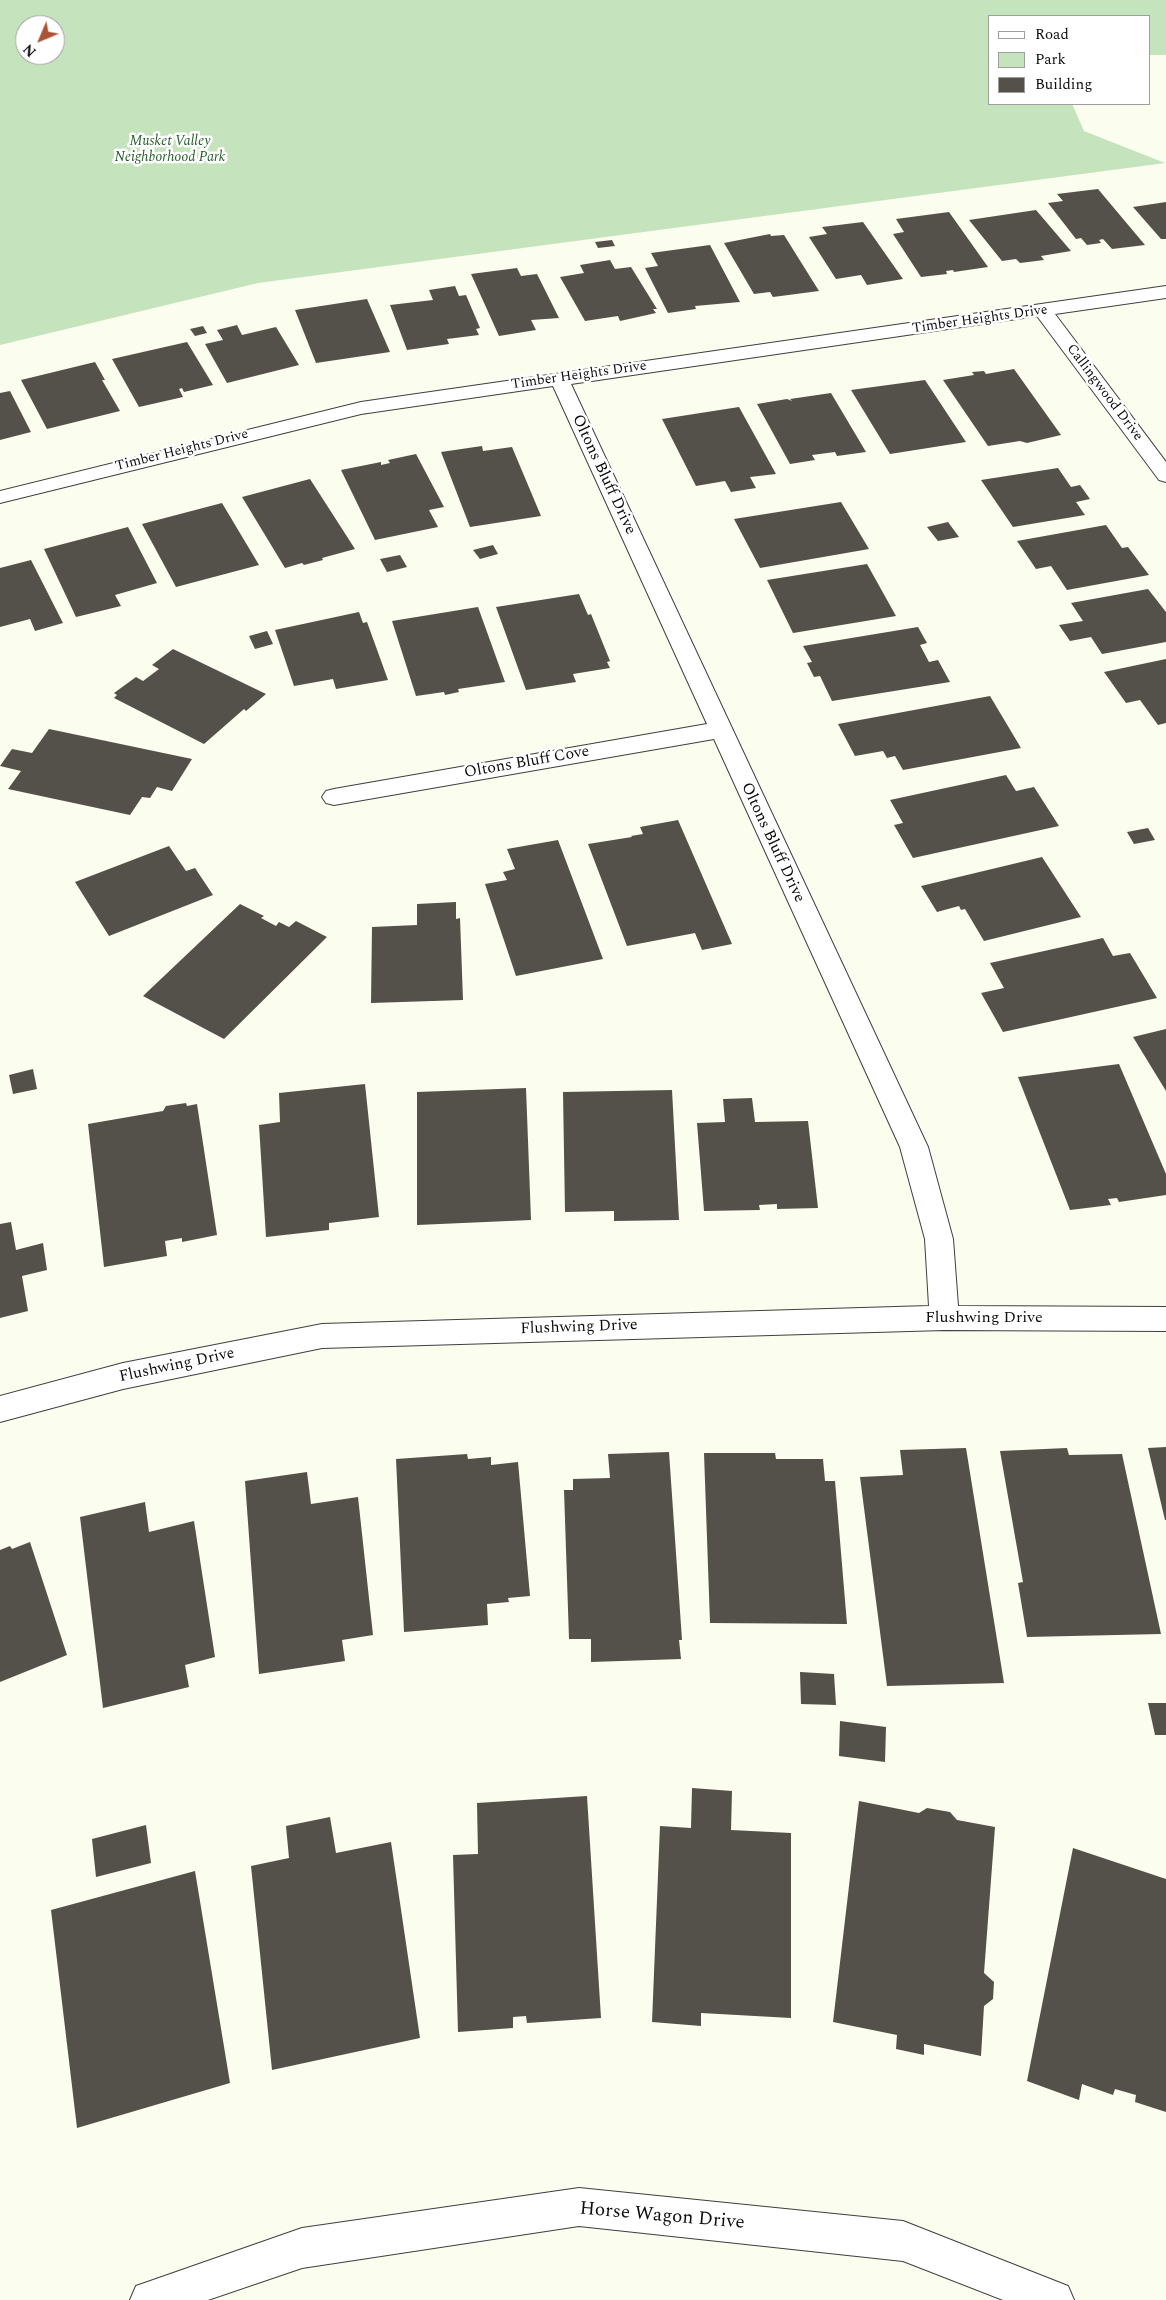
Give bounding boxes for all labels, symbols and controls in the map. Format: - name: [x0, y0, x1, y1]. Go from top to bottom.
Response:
- north arrow: [15, 15, 65, 65]
- legend: [988, 15, 1151, 105]
- text: Road: [1035, 23, 1069, 46]
- text: N: [18, 39, 41, 62]
- text: Park: [1035, 48, 1066, 71]
- text: Building: [1035, 73, 1092, 96]
- park label: Musket Valley Neighborhood Park: [115, 134, 225, 166]
- street label: Timber Heights Drive: [911, 302, 1049, 338]
- street label: Callingwood Drive: [1062, 341, 1146, 445]
- street label: Timber Heights Drive: [510, 358, 648, 394]
- street label: Oltons Bluff Drive: [567, 412, 639, 538]
- street label: Timber Heights Drive: [114, 426, 250, 476]
- street label: Oltons Bluff Cove: [463, 743, 591, 783]
- street label: Oltons Bluff Drive: [736, 780, 808, 906]
- street label: Flushwing Drive: [925, 1309, 1043, 1329]
- street label: Flushwing Drive: [520, 1316, 638, 1340]
- street label: Flushwing Drive: [118, 1344, 236, 1388]
- street label: Horse Wagon Drive: [579, 2198, 745, 2236]

